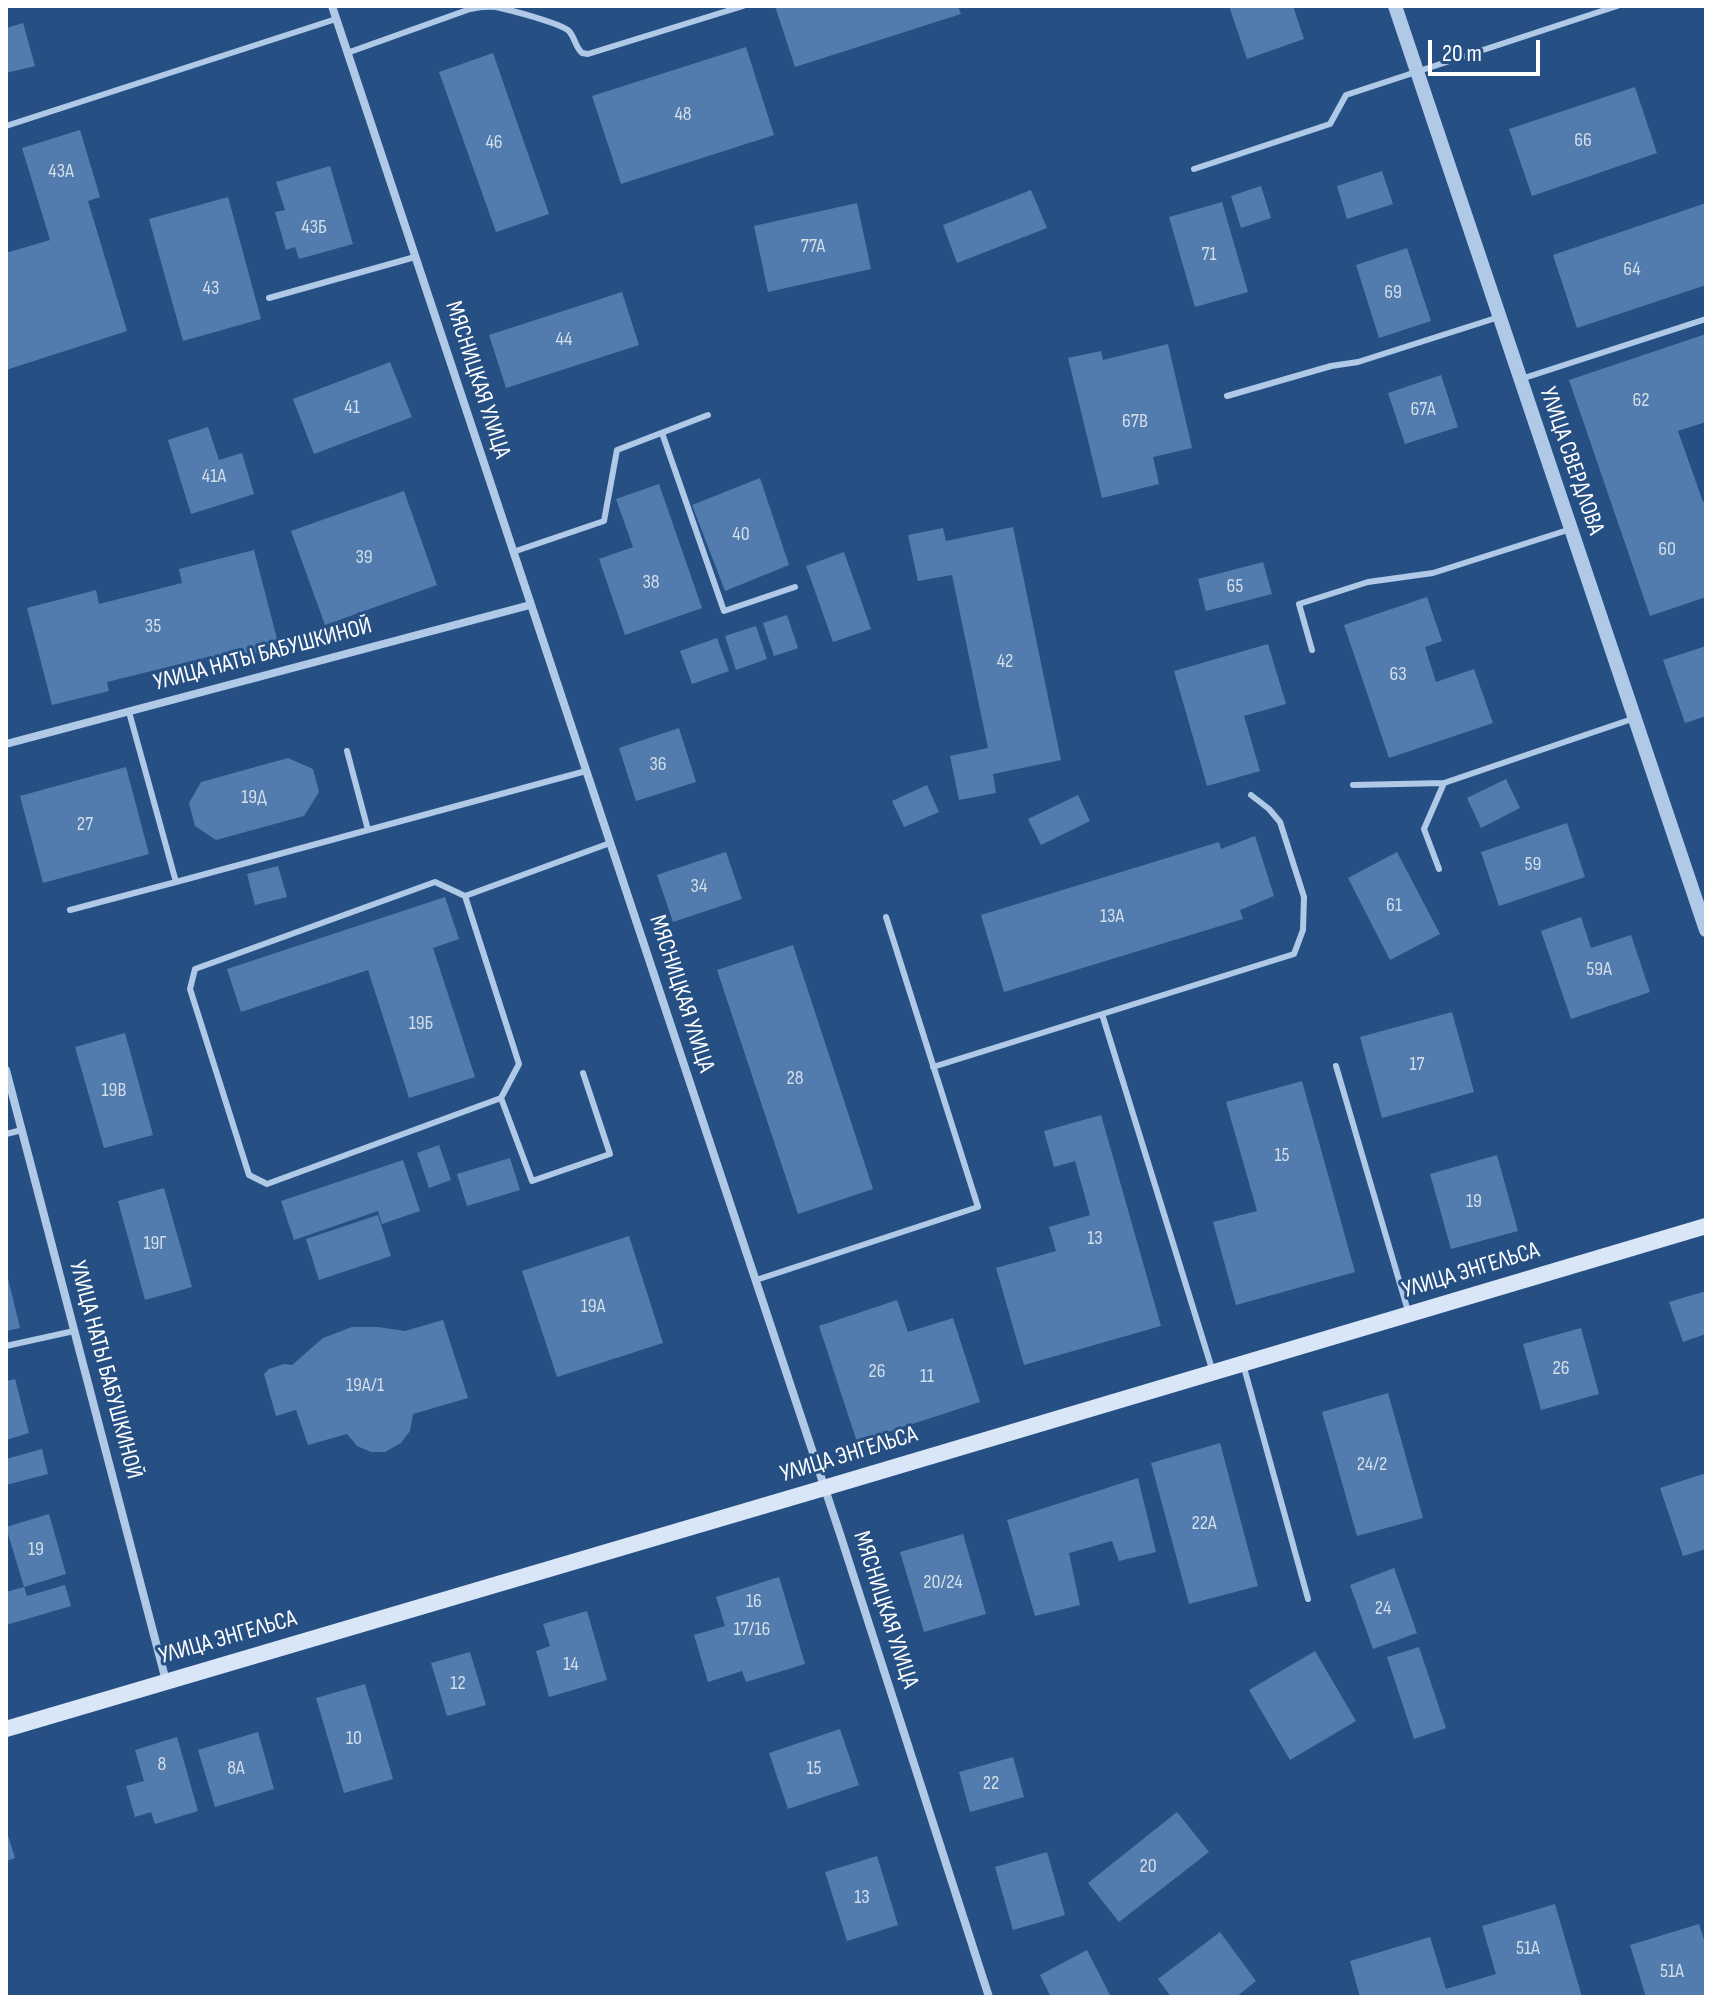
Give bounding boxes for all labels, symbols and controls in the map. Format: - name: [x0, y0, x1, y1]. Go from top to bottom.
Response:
- scale bar: [1432, 24, 1544, 74]
- text: 20 m: [1442, 39, 1482, 68]
- house number: 48: [674, 103, 692, 127]
- house number: 66: [1574, 129, 1592, 153]
- house number: 46: [485, 131, 503, 155]
- house number: 43А: [48, 160, 74, 184]
- house number: 43Б: [301, 216, 327, 240]
- house number: 77А: [801, 235, 825, 259]
- house number: 71: [1201, 243, 1217, 267]
- house number: 64: [1623, 258, 1641, 282]
- house number: 43: [203, 277, 219, 301]
- house number: 69: [1384, 281, 1402, 305]
- street label: МЯСНИЦКАЯ УЛИЦА: [438, 298, 516, 462]
- house number: 44: [556, 328, 572, 352]
- street label: УЛИЦА СВЕРДЛОВА: [1532, 383, 1610, 539]
- house number: 62: [1632, 389, 1650, 413]
- house number: 41: [344, 396, 360, 420]
- house number: 67А: [1411, 398, 1435, 422]
- house number: 67В: [1122, 410, 1148, 434]
- house number: 41А: [202, 465, 226, 489]
- house number: 40: [732, 523, 750, 547]
- house number: 60: [1658, 538, 1676, 562]
- house number: 39: [355, 546, 373, 570]
- house number: 38: [642, 571, 660, 595]
- house number: 65: [1227, 575, 1243, 599]
- street label: УЛИЦА НАТЫ БАБУШКИНОЙ: [151, 612, 375, 698]
- house number: 35: [145, 615, 161, 639]
- house number: 42: [997, 650, 1013, 674]
- house number: 63: [1389, 663, 1407, 687]
- house number: 36: [649, 753, 667, 777]
- house number: 19Д: [241, 786, 267, 810]
- house number: 27: [77, 813, 93, 837]
- house number: 59: [1525, 853, 1541, 877]
- house number: 34: [691, 875, 707, 899]
- house number: 61: [1386, 894, 1402, 918]
- house number: 13А: [1100, 905, 1124, 929]
- street label: МЯСНИЦКАЯ УЛИЦА: [642, 912, 720, 1076]
- house number: 59А: [1586, 958, 1612, 982]
- house number: 19Б: [409, 1012, 433, 1036]
- house number: 17: [1410, 1053, 1424, 1077]
- house number: 28: [787, 1067, 803, 1091]
- house number: 19В: [102, 1079, 126, 1103]
- house number: 15: [1274, 1144, 1290, 1168]
- house number: 19: [1466, 1190, 1482, 1214]
- house number: 13: [1087, 1227, 1103, 1251]
- house number: 19Г: [143, 1232, 167, 1256]
- street label: УЛИЦА ЭНГЕЛЬСА: [1399, 1236, 1543, 1306]
- street label: УЛИЦА НАТЫ БАБУШКИНОЙ: [62, 1258, 148, 1482]
- house number: 19А: [581, 1295, 605, 1319]
- house number: 26: [1553, 1357, 1569, 1381]
- house number: 26: [869, 1360, 885, 1384]
- house number: 11: [920, 1365, 934, 1389]
- house number: 19А/1: [346, 1374, 384, 1398]
- street label: УЛИЦА ЭНГЕЛЬСА: [777, 1420, 921, 1490]
- house number: 24/2: [1357, 1453, 1387, 1477]
- house number: 22А: [1191, 1512, 1217, 1536]
- street label: МЯСНИЦКАЯ УЛИЦА: [846, 1528, 924, 1692]
- house number: 19: [28, 1538, 44, 1562]
- house number: 20/24: [923, 1571, 963, 1595]
- house number: 16: [746, 1590, 762, 1614]
- house number: 24: [1375, 1597, 1391, 1621]
- street label: УЛИЦА ЭНГЕЛЬСА: [156, 1605, 300, 1671]
- house number: 17/16: [734, 1618, 770, 1642]
- house number: 14: [563, 1653, 579, 1677]
- house number: 12: [450, 1672, 466, 1696]
- house number: 10: [346, 1727, 362, 1751]
- house number: 8: [158, 1753, 166, 1777]
- house number: 8А: [227, 1757, 245, 1781]
- house number: 15: [806, 1757, 822, 1781]
- house number: 22: [983, 1772, 999, 1796]
- house number: 20: [1139, 1855, 1157, 1879]
- house number: 13: [854, 1886, 870, 1910]
- house number: 51А: [1516, 1937, 1540, 1961]
- house number: 51А: [1660, 1960, 1684, 1984]

